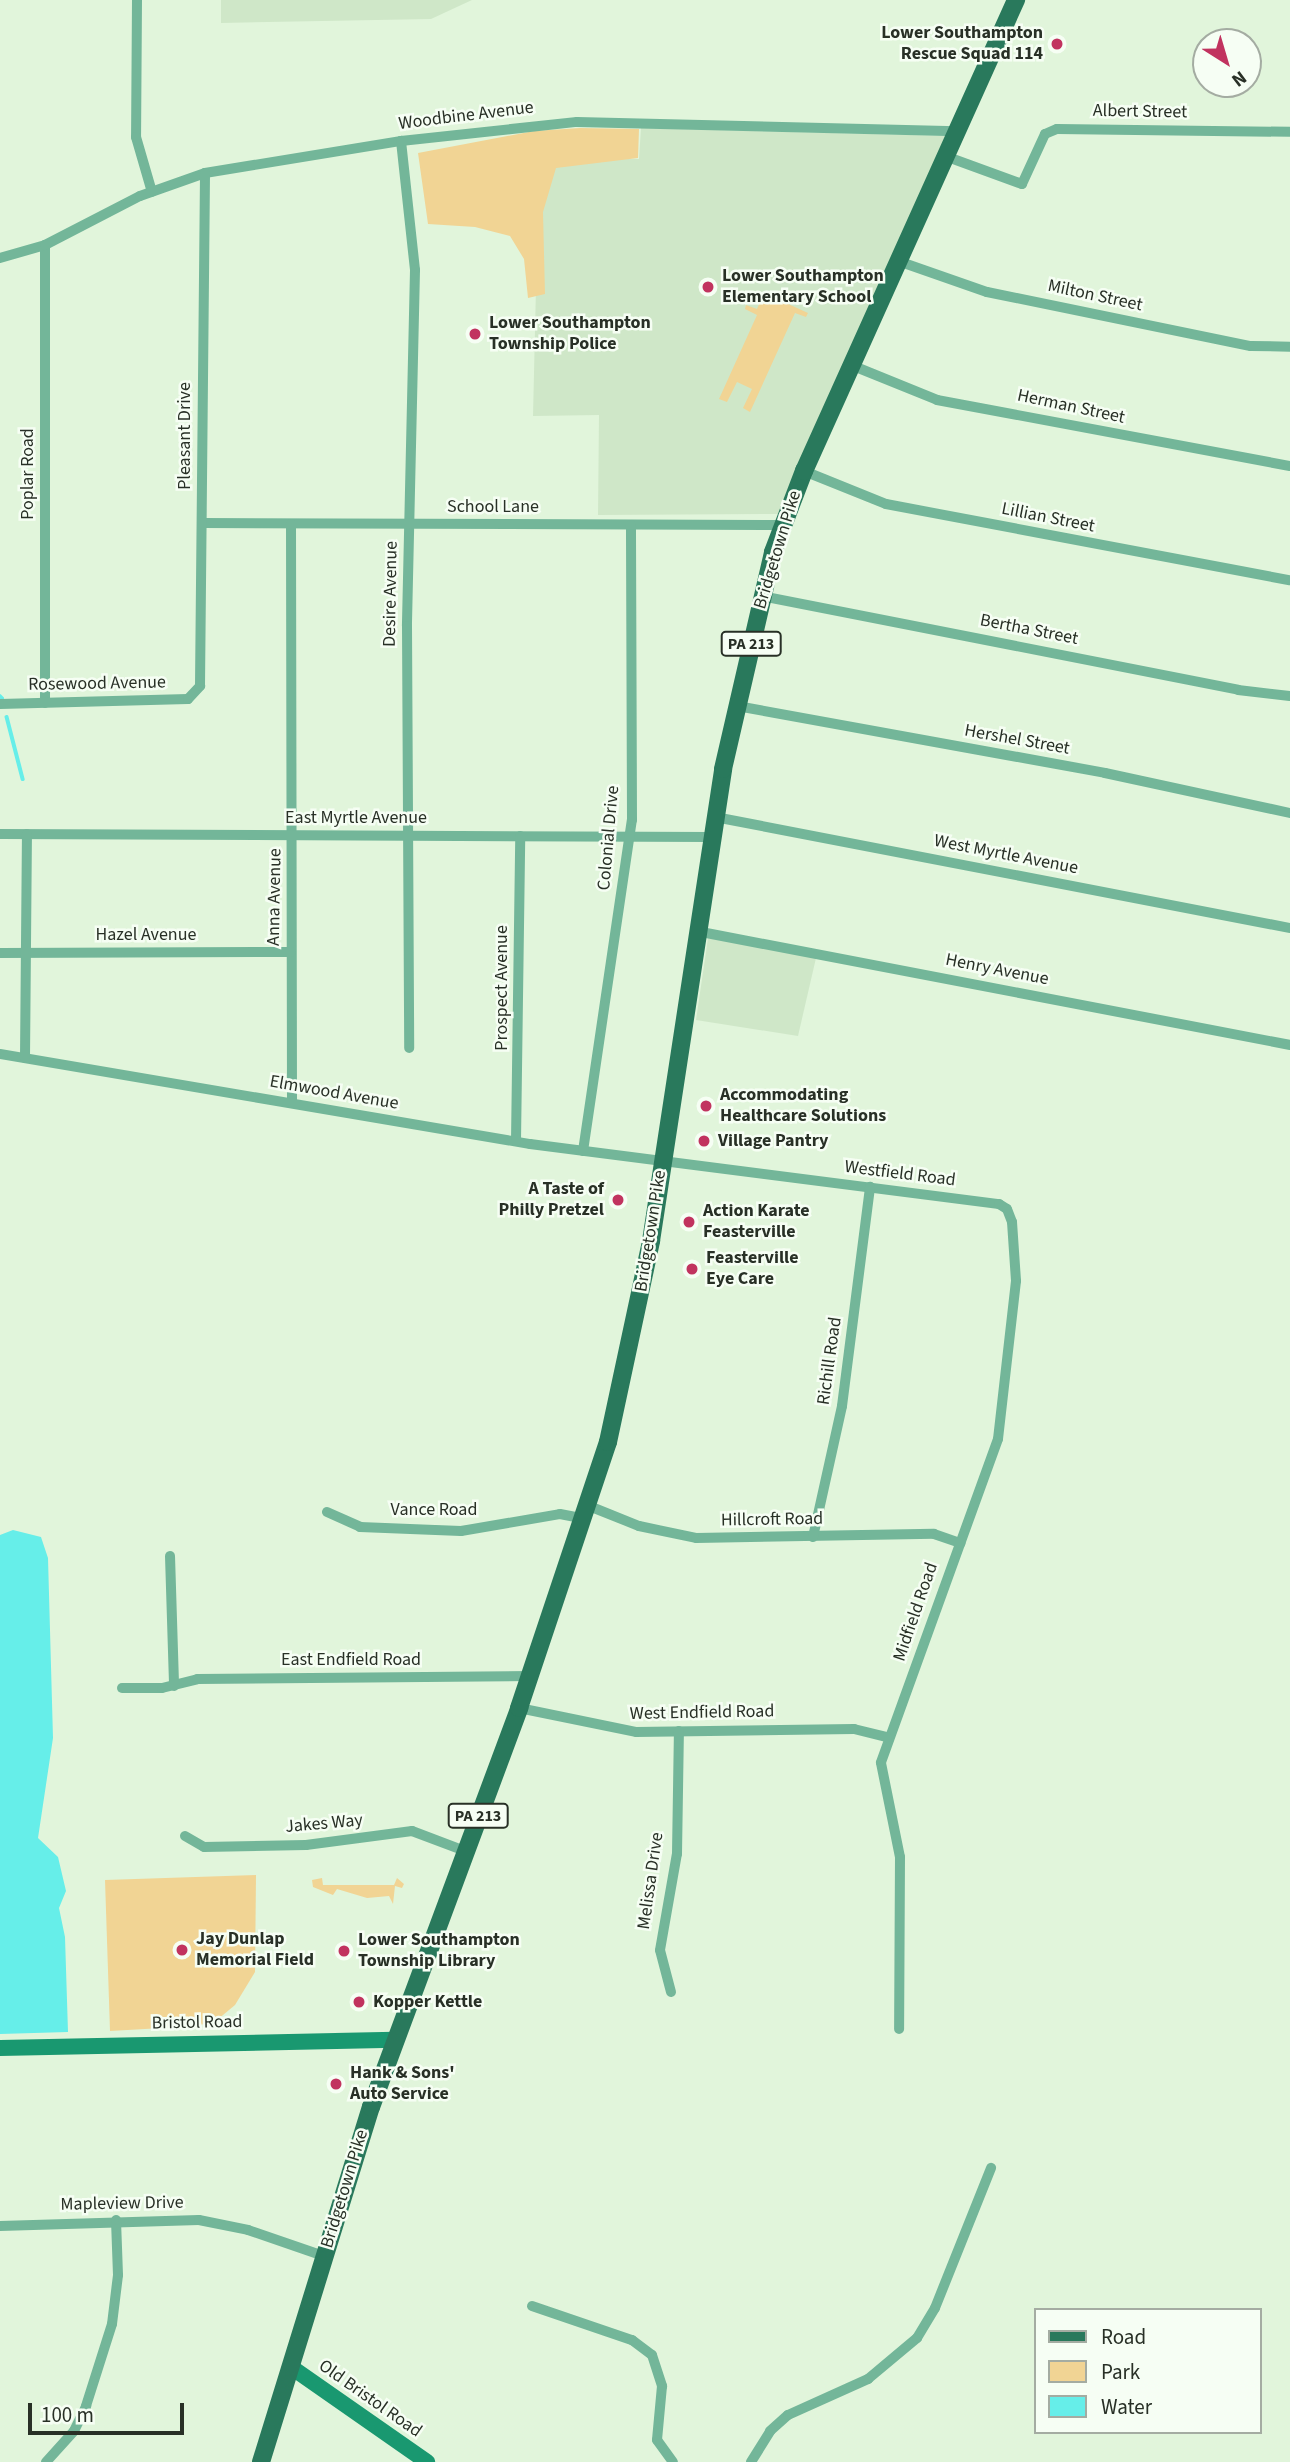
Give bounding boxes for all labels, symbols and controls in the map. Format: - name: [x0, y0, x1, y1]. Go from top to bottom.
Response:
- place label: Lower Southampton Rescue Squad 114: [881, 23, 1043, 66]
- north arrow: [1192, 28, 1262, 98]
- marker: Lower Southampton Rescue Squad 114: [1049, 36, 1065, 52]
- text: N: [1226, 64, 1252, 93]
- street label: Woodbine Avenue: [397, 97, 535, 135]
- street label: Albert Street: [1093, 100, 1187, 124]
- place label: Lower Southampton Elementary School: [722, 266, 884, 308]
- street label: Milton Street: [1046, 275, 1144, 317]
- marker: Lower Southampton Elementary School: [700, 279, 716, 295]
- place label: Lower Southampton Township Police: [489, 313, 651, 356]
- marker: Lower Southampton Township Police: [467, 326, 483, 342]
- street label: Pleasant Drive: [174, 382, 196, 490]
- street label: Herman Street: [1015, 385, 1127, 429]
- street label: Poplar Road: [17, 428, 39, 520]
- street label: Bridgetown Pike: [750, 488, 806, 612]
- street label: School Lane: [447, 496, 539, 518]
- street label: Lillian Street: [1000, 498, 1096, 538]
- street label: Desire Avenue: [379, 541, 403, 647]
- street label: Bertha Street: [978, 610, 1080, 650]
- road number: PA 213: [720, 632, 782, 656]
- street label: Rosewood Avenue: [28, 672, 166, 696]
- street label: Hershel Street: [963, 720, 1071, 760]
- street label: Colonial Drive: [594, 785, 624, 891]
- street label: East Myrtle Avenue: [285, 807, 427, 829]
- street label: West Myrtle Avenue: [932, 830, 1080, 880]
- street label: Anna Avenue: [263, 848, 287, 946]
- street label: Hazel Avenue: [96, 924, 196, 946]
- street label: Prospect Avenue: [491, 925, 513, 1051]
- street label: Henry Avenue: [944, 949, 1050, 991]
- street label: Elmwood Avenue: [268, 1071, 400, 1115]
- place label: Accommodating Healthcare Solutions: [720, 1085, 886, 1128]
- marker: Accommodating Healthcare Solutions: [698, 1098, 714, 1114]
- place label: Village Pantry: [718, 1130, 828, 1152]
- marker: Village Pantry: [696, 1133, 712, 1149]
- street label: Westfield Road: [843, 1156, 957, 1192]
- street label: Bridgetown Pike: [631, 1169, 671, 1293]
- place label: A Taste of Philly Pretzel: [498, 1179, 604, 1222]
- marker: A Taste of Philly Pretzel: [610, 1192, 626, 1208]
- place label: Action Karate Feasterville: [703, 1201, 810, 1244]
- marker: Action Karate Feasterville: [681, 1214, 697, 1230]
- place label: Feasterville Eye Care: [706, 1248, 799, 1290]
- marker: Feasterville Eye Care: [684, 1261, 700, 1277]
- street label: Richill Road: [813, 1316, 847, 1406]
- street label: Vance Road: [391, 1499, 477, 1521]
- street label: Hillcroft Road: [721, 1508, 823, 1532]
- street label: Midfield Road: [889, 1560, 943, 1664]
- street label: East Endfield Road: [281, 1649, 421, 1671]
- street label: West Endfield Road: [629, 1701, 775, 1725]
- road number: PA 213: [447, 1804, 510, 1828]
- street label: Jakes Way: [284, 1810, 364, 1838]
- street label: Melissa Drive: [633, 1831, 669, 1931]
- place label: Jay Dunlap Memorial Field: [196, 1929, 314, 1972]
- place label: Lower Southampton Township Library: [358, 1930, 520, 1972]
- marker: Jay Dunlap Memorial Field: [174, 1942, 190, 1958]
- marker: Lower Southampton Township Library: [336, 1943, 352, 1959]
- place label: Kopper Kettle: [373, 1991, 482, 2013]
- marker: Kopper Kettle: [351, 1994, 367, 2010]
- street label: Bristol Road: [151, 2011, 243, 2035]
- place label: Hank & Sons' Auto Service: [350, 2063, 455, 2106]
- marker: Hank & Sons' Auto Service: [328, 2076, 344, 2092]
- street label: Bridgetown Pike: [317, 2127, 373, 2251]
- street label: Mapleview Drive: [60, 2192, 184, 2216]
- legend: [1034, 2308, 1262, 2434]
- text: Road: [1101, 2322, 1146, 2352]
- street label: Old Bristol Road: [314, 2355, 426, 2443]
- text: Park: [1101, 2357, 1140, 2387]
- scale bar: [32, 2388, 187, 2432]
- text: Water: [1101, 2392, 1152, 2422]
- text: 100 m: [41, 2400, 94, 2430]

